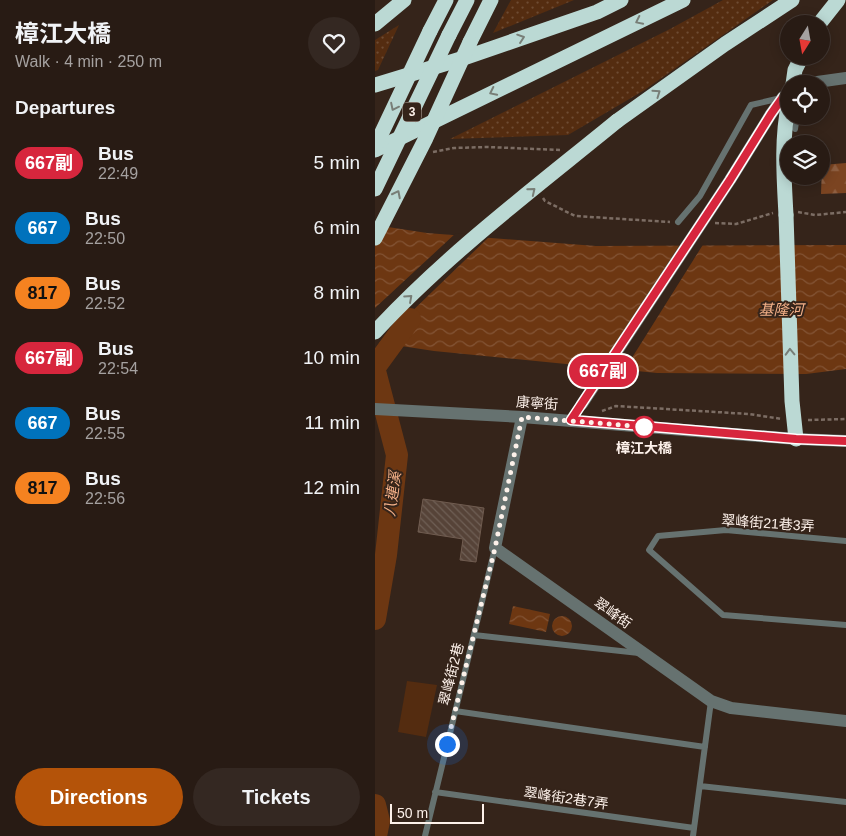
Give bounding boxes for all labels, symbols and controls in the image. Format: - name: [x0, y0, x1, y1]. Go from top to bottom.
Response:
- one-way arrow: [635, 15, 644, 25]
- north arrow: [780, 15, 830, 65]
- map controls: [780, 15, 830, 185]
- button: heart: [308, 17, 360, 69]
- text: 樟江大橋: [15, 20, 111, 47]
- one-way arrow: [517, 34, 525, 44]
- text: Walk · 4 min · 250 m: [15, 53, 162, 70]
- button: locate: [780, 75, 830, 125]
- one-way arrow: [489, 86, 498, 96]
- one-way arrow: [651, 90, 661, 99]
- text: Departures: [15, 97, 115, 118]
- one-way arrow: [390, 102, 400, 111]
- road number: 3: [403, 102, 421, 121]
- button: layers: [780, 135, 830, 185]
- text: Bus: [98, 143, 134, 164]
- text: 5 min: [314, 152, 360, 173]
- text: 667副: [25, 153, 73, 173]
- text: 22:49: [98, 165, 138, 182]
- one-way arrow: [526, 188, 535, 196]
- one-way arrow: [391, 191, 401, 200]
- text: Bus: [85, 208, 121, 229]
- text: 6 min: [314, 217, 360, 238]
- text: 667: [27, 218, 58, 238]
- text: 22:50: [85, 230, 125, 247]
- text: Bus: [85, 273, 121, 294]
- text: 8 min: [314, 282, 360, 303]
- text: 817: [27, 283, 58, 303]
- text: 22:52: [85, 295, 125, 312]
- one-way arrow: [404, 295, 413, 304]
- water label: 基隆河: [758, 301, 806, 318]
- text: Bus: [98, 338, 134, 359]
- text: 10 min: [303, 347, 360, 368]
- text: 667副: [25, 348, 73, 368]
- one-way arrow: [785, 348, 795, 356]
- line badge: 667副: [568, 355, 638, 387]
- text: 22:54: [98, 360, 138, 377]
- text: 667副: [579, 361, 627, 381]
- street label: 康寧街: [515, 394, 559, 412]
- text: Bus: [85, 403, 121, 424]
- text: 11 min: [304, 412, 360, 433]
- text: 667: [27, 413, 58, 433]
- marker: 樟江大橋: [633, 416, 655, 438]
- text: 22:55: [85, 425, 125, 442]
- place label: 樟江大橋: [616, 440, 672, 456]
- text: Bus: [85, 468, 121, 489]
- water label: 八連溪: [380, 469, 404, 517]
- text: 12 min: [303, 477, 360, 498]
- text: 817: [27, 478, 58, 498]
- text: 22:56: [85, 490, 125, 507]
- street label: 翠峰街21巷3弄: [721, 512, 815, 534]
- street label: 翠峰街: [591, 594, 635, 632]
- street label: 翠峰街2巷: [436, 641, 466, 707]
- your location: [435, 732, 460, 757]
- button: Directions: [15, 768, 183, 826]
- button: Tickets: [193, 768, 360, 826]
- street label: 翠峰街2巷7弄: [523, 784, 609, 812]
- scale bar: [390, 801, 484, 824]
- text: 50 m: [397, 805, 428, 821]

